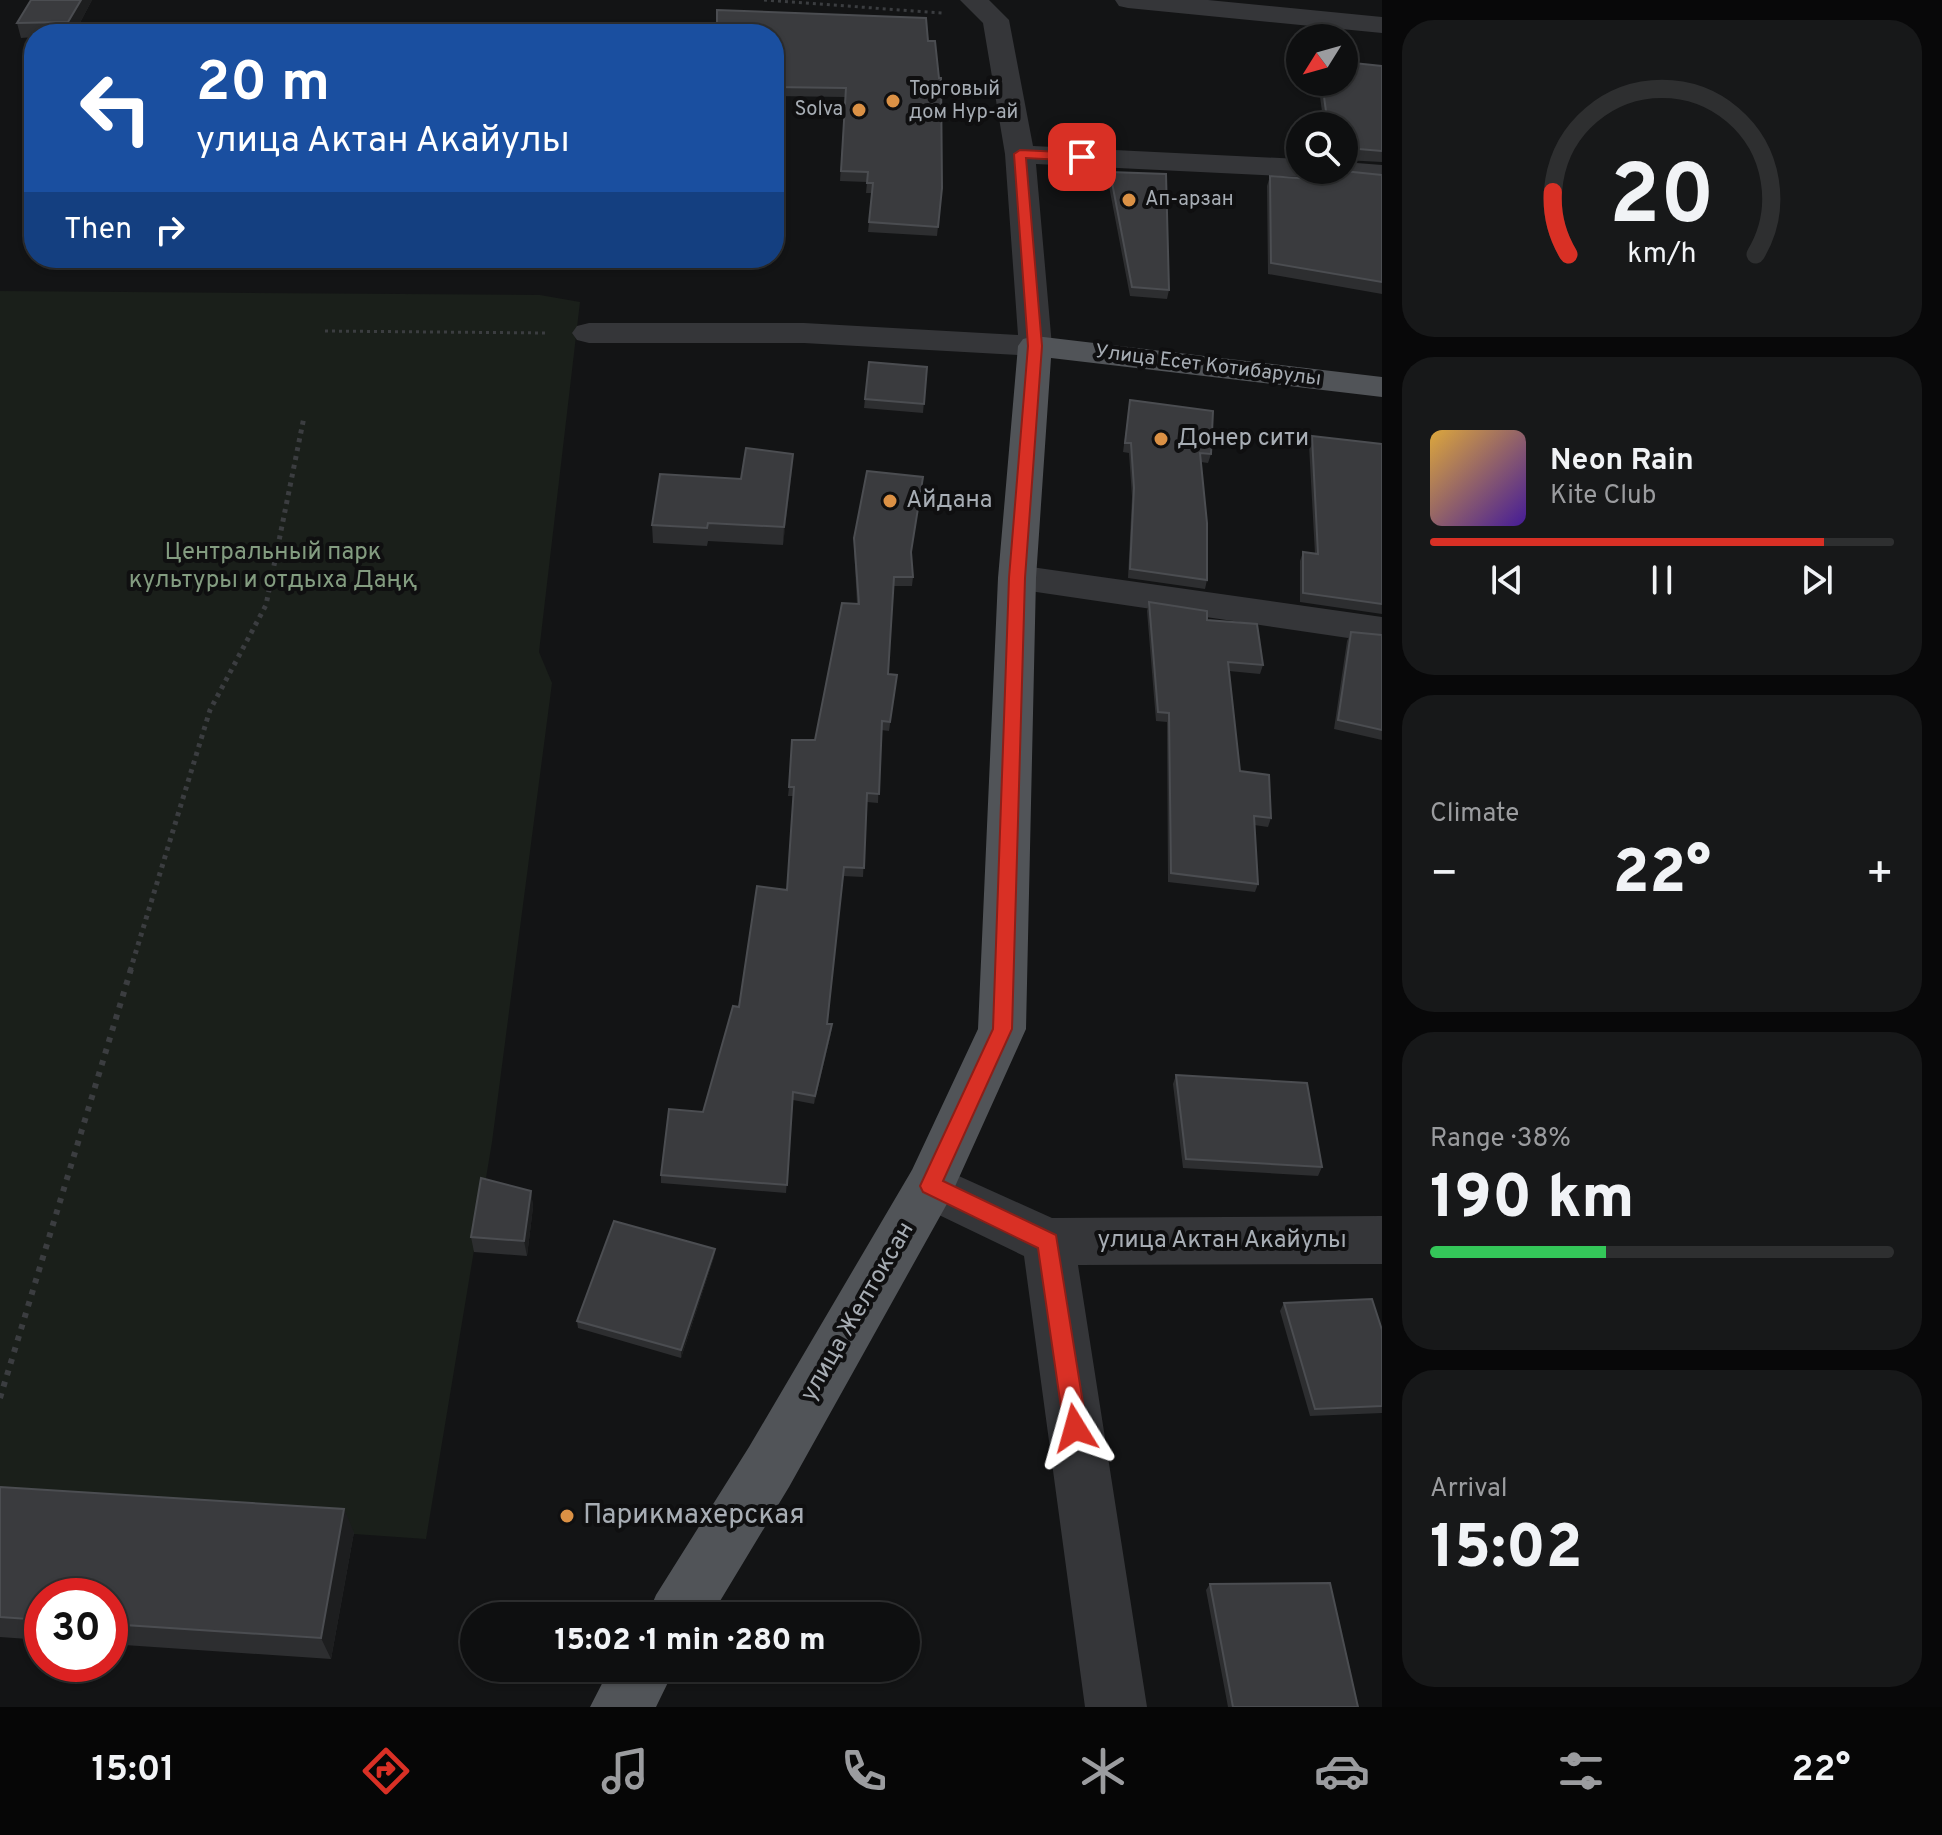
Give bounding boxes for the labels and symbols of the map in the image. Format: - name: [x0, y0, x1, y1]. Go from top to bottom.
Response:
- north arrow: [1286, 24, 1358, 96]
- place label: Торговый дом Нур-ай: [909, 77, 1018, 126]
- marker: Торговый дом Нур-ай: [884, 92, 902, 110]
- place label: Solva: [795, 97, 843, 123]
- marker: Solva: [850, 101, 868, 119]
- pin: [1048, 123, 1116, 191]
- place label: Ап-арзан: [1145, 187, 1234, 213]
- marker: Ап-арзан: [1120, 191, 1138, 209]
- street label: Улица Есет Котибарулы: [1093, 339, 1323, 393]
- place label: Донер сити: [1177, 424, 1309, 454]
- marker: Донер сити: [1152, 430, 1170, 448]
- place label: Айдана: [906, 486, 992, 516]
- marker: Айдана: [881, 492, 899, 510]
- park label: Центральный парк культуры и отдыха Даңқ: [129, 538, 417, 596]
- street label: улица Желтоксан: [795, 1217, 921, 1407]
- street label: улица Актан Акайулы: [1097, 1226, 1347, 1256]
- position arrow: [1033, 1386, 1117, 1470]
- place label: Парикмахерская: [583, 1498, 805, 1534]
- marker: Парикмахерская: [558, 1507, 576, 1525]
- speed limit sign: 30: [24, 1578, 128, 1682]

